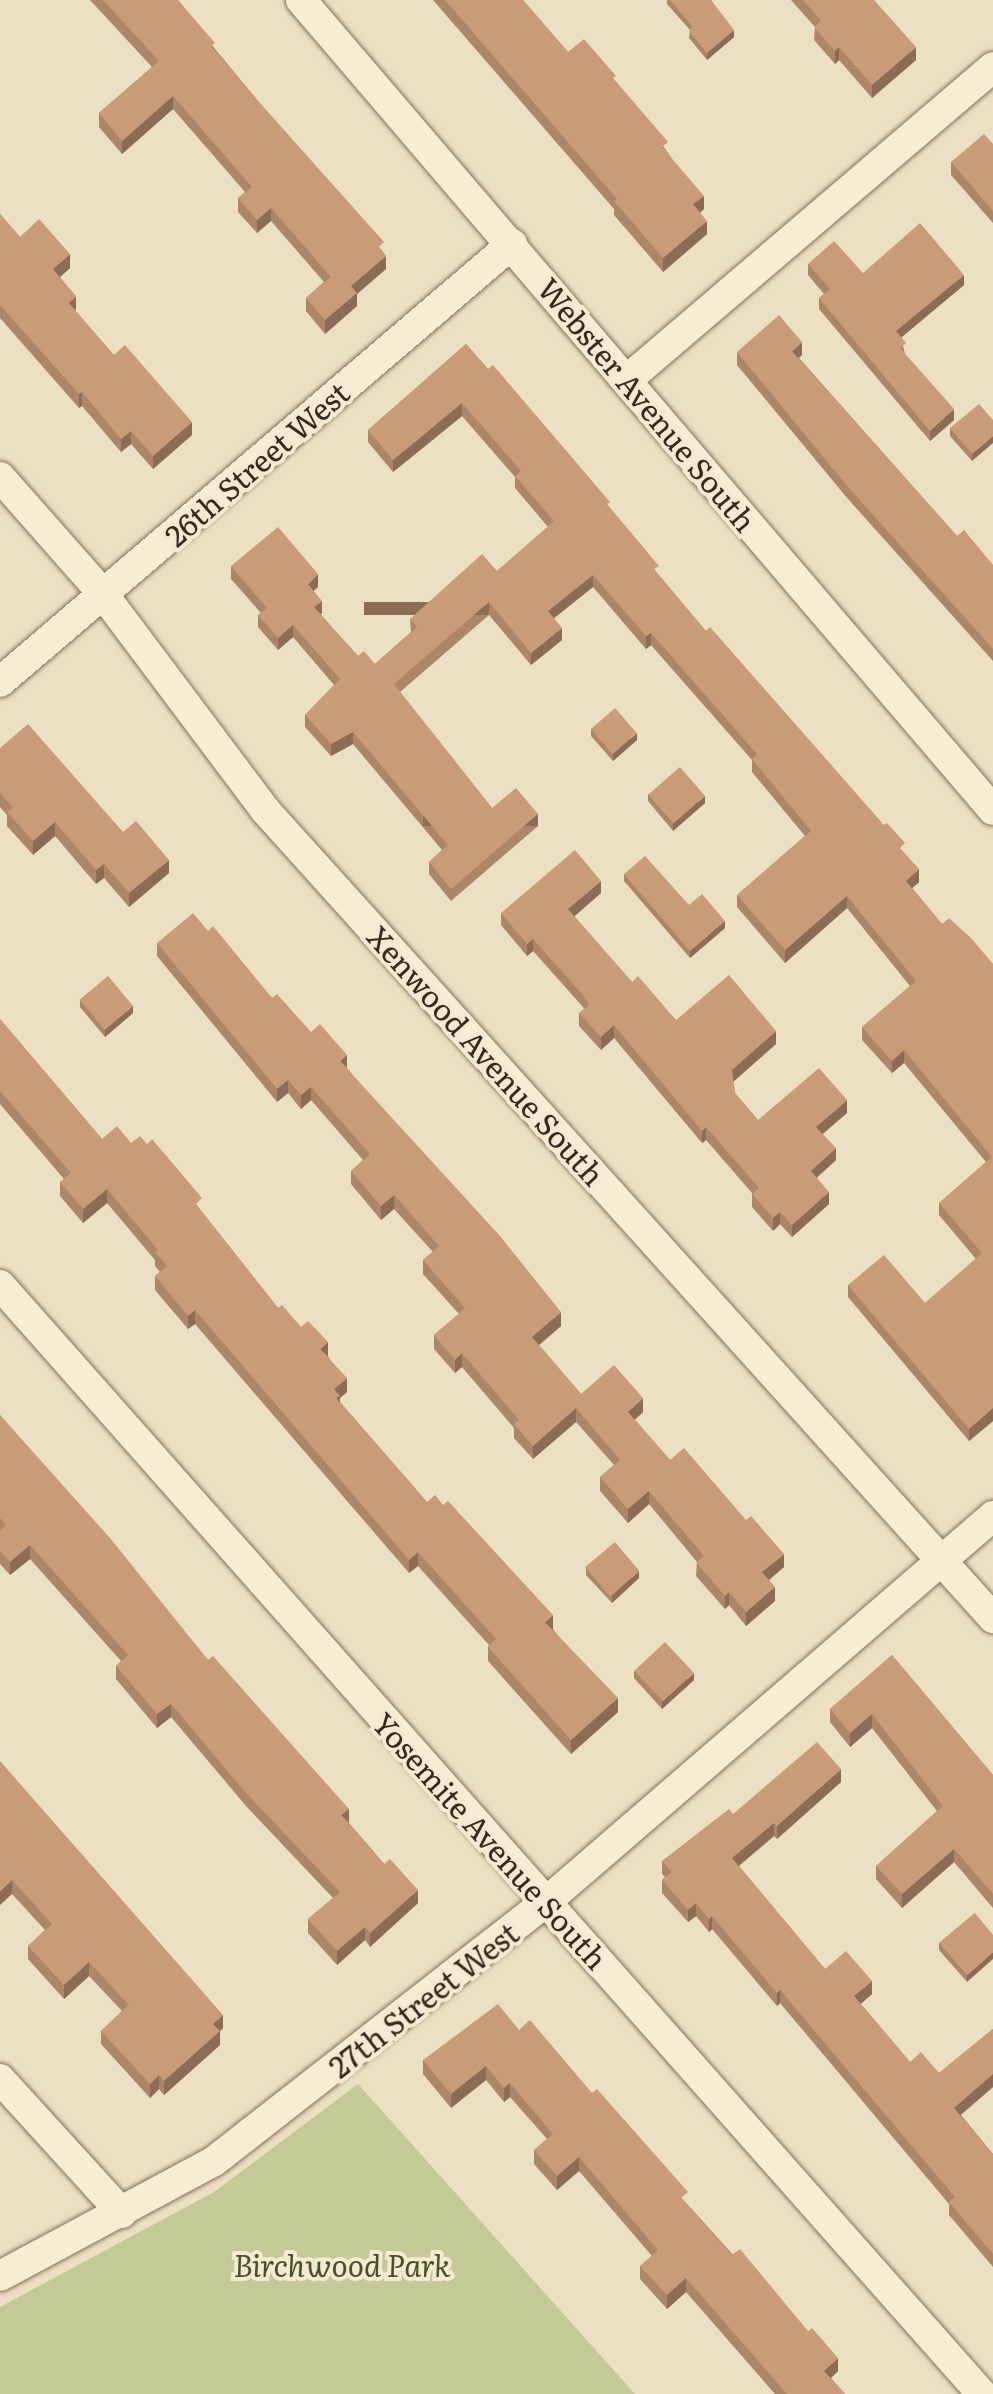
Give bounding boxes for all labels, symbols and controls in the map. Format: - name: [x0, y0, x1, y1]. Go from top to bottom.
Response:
- street label: Webster Avenue South: [531, 270, 765, 538]
- street label: 26th Street West: [157, 373, 355, 553]
- street label: Xenwood Avenue South: [361, 918, 613, 1192]
- street label: Yosemite Avenue South: [366, 1704, 616, 1976]
- street label: 27th Street West: [321, 1914, 525, 2084]
- park label: Birchwood Park: [233, 2246, 451, 2282]

